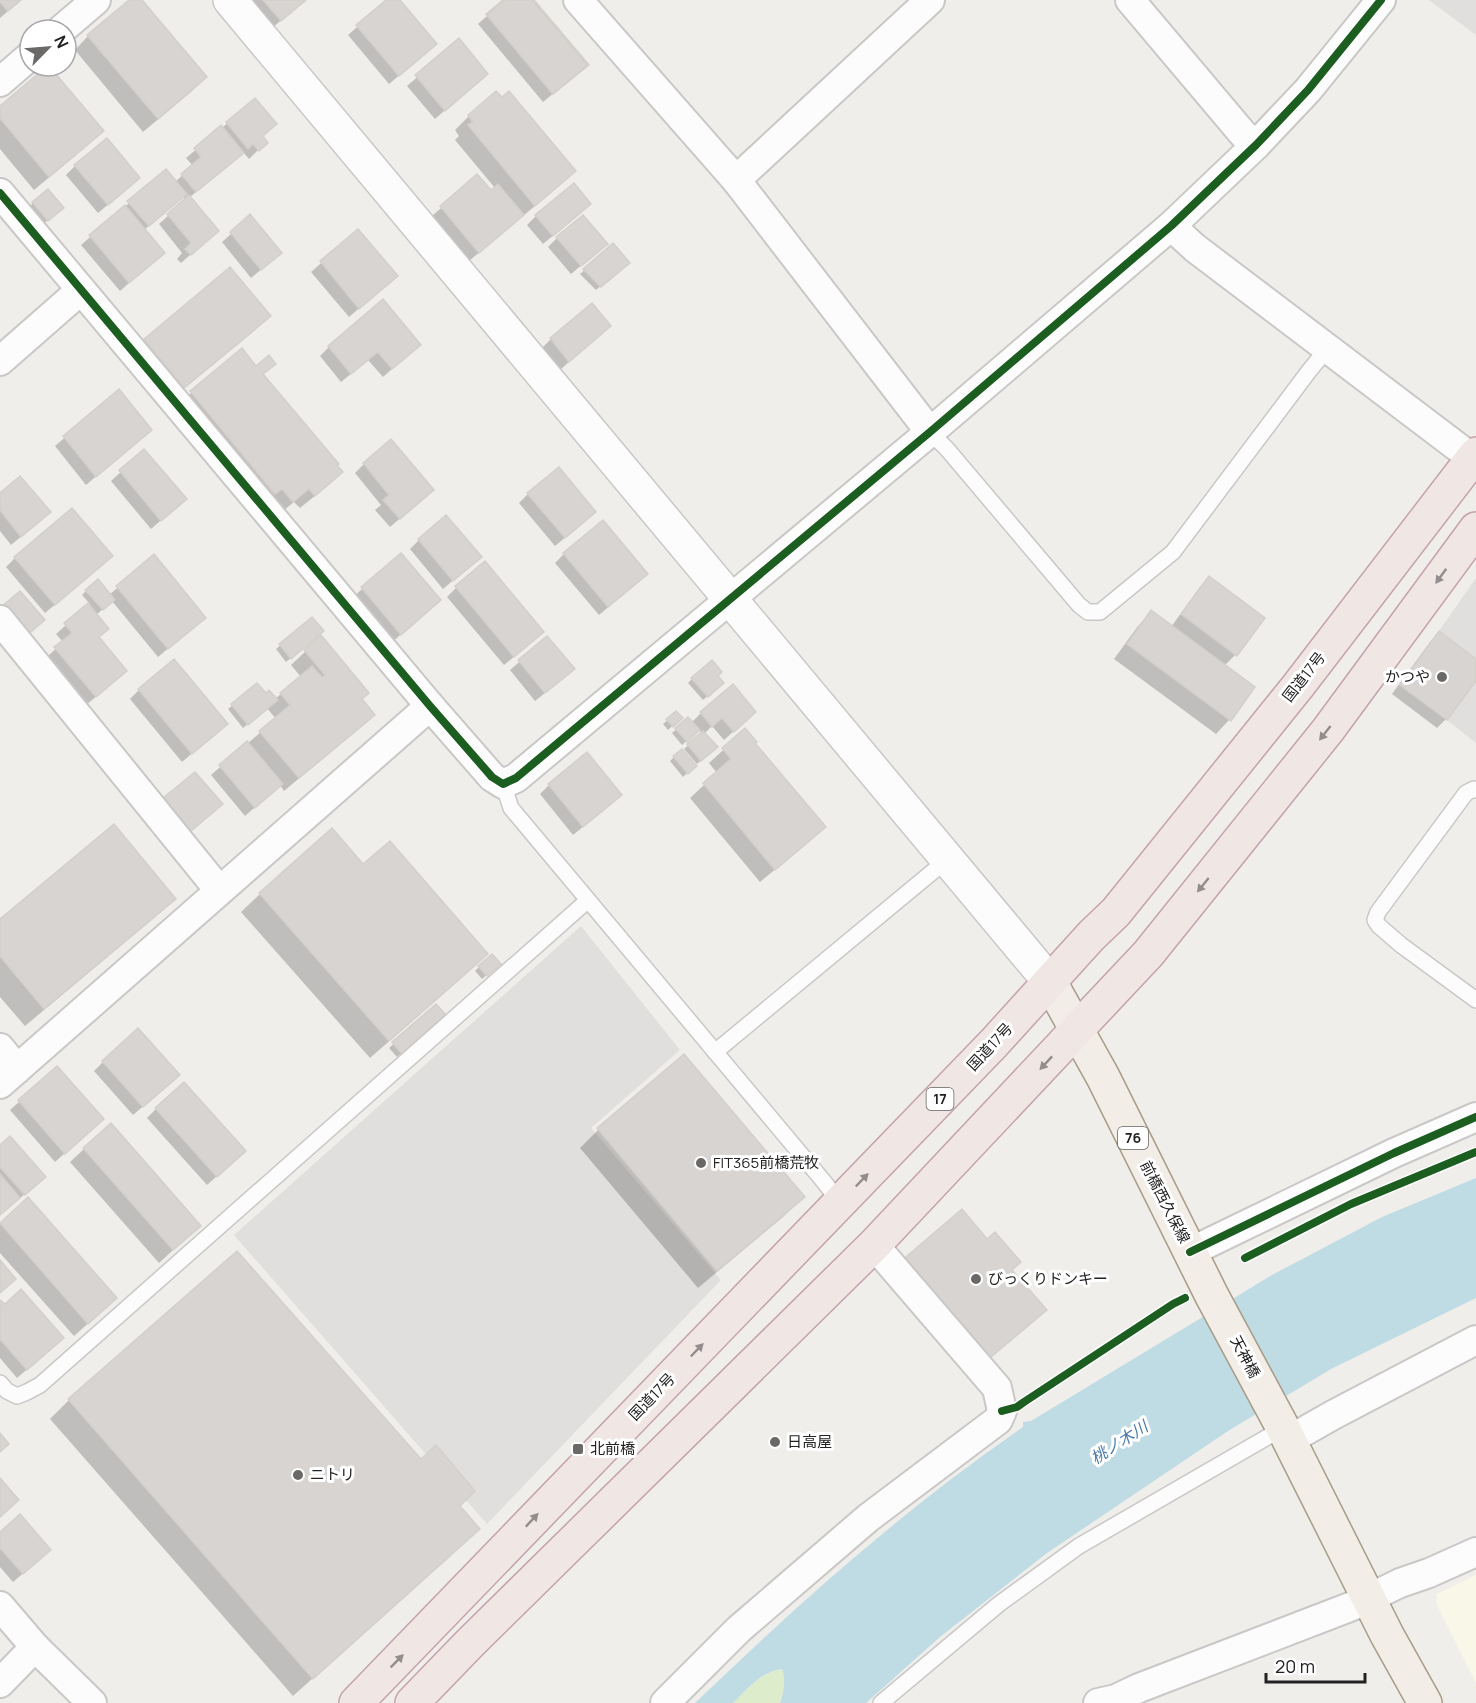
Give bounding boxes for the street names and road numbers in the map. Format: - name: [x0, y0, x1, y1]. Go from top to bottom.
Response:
- street label: 国道17号: [1277, 647, 1330, 706]
- street label: 国道17号: [962, 1018, 1017, 1075]
- road number: 17: [926, 1088, 954, 1110]
- road number: 76: [1118, 1127, 1148, 1149]
- street label: 前橋西久保線: [1136, 1157, 1195, 1247]
- street label: 天神橋: [1226, 1332, 1265, 1382]
- street label: 国道17号: [624, 1368, 679, 1425]

